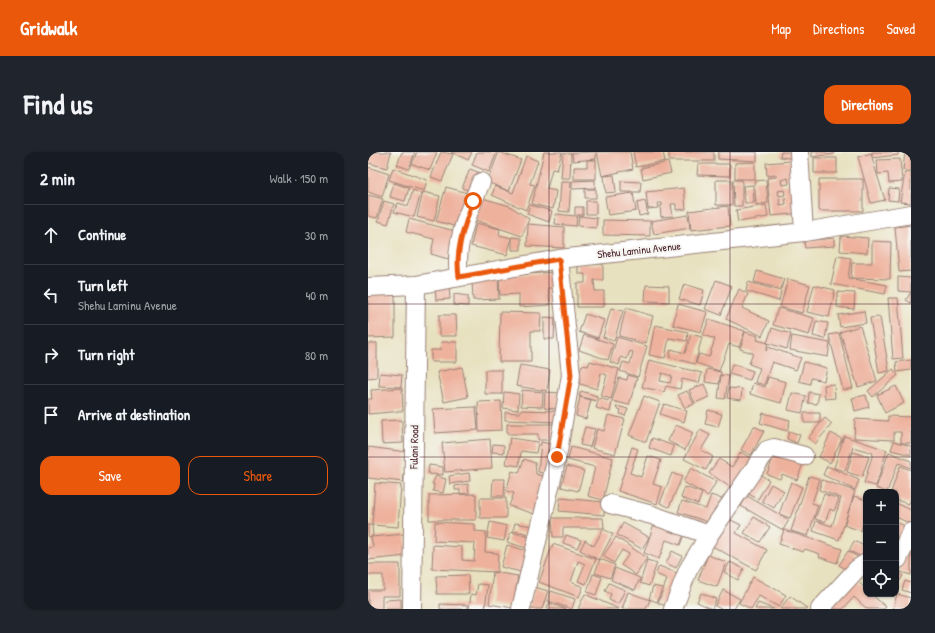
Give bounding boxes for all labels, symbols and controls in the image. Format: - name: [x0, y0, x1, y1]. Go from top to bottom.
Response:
- text: Gridwalk: [20, 15, 77, 41]
- text: Map: [771, 19, 791, 38]
- text: Directions: [813, 19, 864, 38]
- text: Saved: [886, 19, 915, 38]
- text: Find us: [24, 85, 93, 123]
- button: Directions: [824, 85, 911, 124]
- text: 2 min: [40, 167, 75, 190]
- text: Walk · 150 m: [270, 169, 328, 187]
- route start: [464, 192, 482, 210]
- icon: ahead: [40, 224, 62, 246]
- text: Continue: [78, 224, 126, 245]
- text: 30 m: [305, 226, 328, 244]
- street label: Shehu Laminu Avenue: [597, 239, 682, 261]
- text: Turn left: [78, 275, 128, 296]
- icon: left: [40, 284, 62, 306]
- text: 40 m: [305, 286, 328, 304]
- text: Shehu Laminu Avenue: [78, 296, 177, 314]
- icon: right: [40, 344, 62, 366]
- text: Turn right: [78, 344, 134, 365]
- text: 80 m: [305, 346, 328, 364]
- icon: arrive: [40, 404, 62, 426]
- text: Arrive at destination: [78, 404, 190, 425]
- street label: Fulani Road: [407, 424, 421, 470]
- route end: [548, 448, 566, 466]
- button: Save: [40, 456, 180, 495]
- button: Share: [188, 456, 328, 495]
- map controls: [863, 489, 899, 597]
- button: +: [863, 489, 899, 525]
- button: −: [863, 525, 899, 561]
- button: locate: [863, 561, 899, 597]

